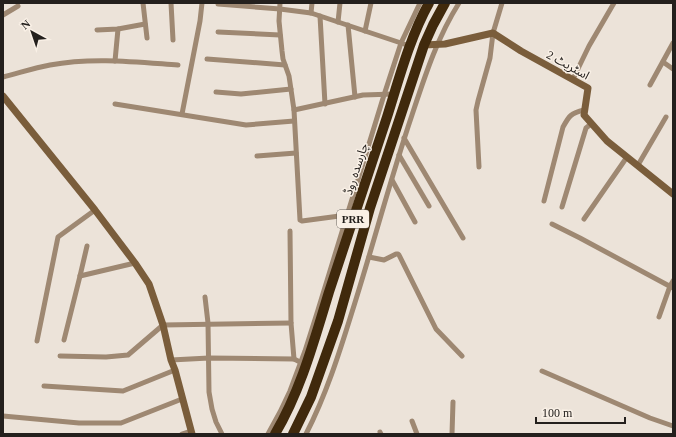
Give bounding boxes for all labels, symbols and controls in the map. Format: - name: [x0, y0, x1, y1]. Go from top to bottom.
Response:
- north arrow: [12, 12, 52, 52]
- text: N: [19, 17, 33, 31]
- street label: اسٹریٹ 2: [544, 48, 592, 83]
- street label: چارسدہ روڈ: [341, 141, 372, 197]
- road number: PRR: [337, 210, 369, 228]
- scale bar: [536, 399, 625, 425]
- text: 100 m: [542, 406, 573, 420]

